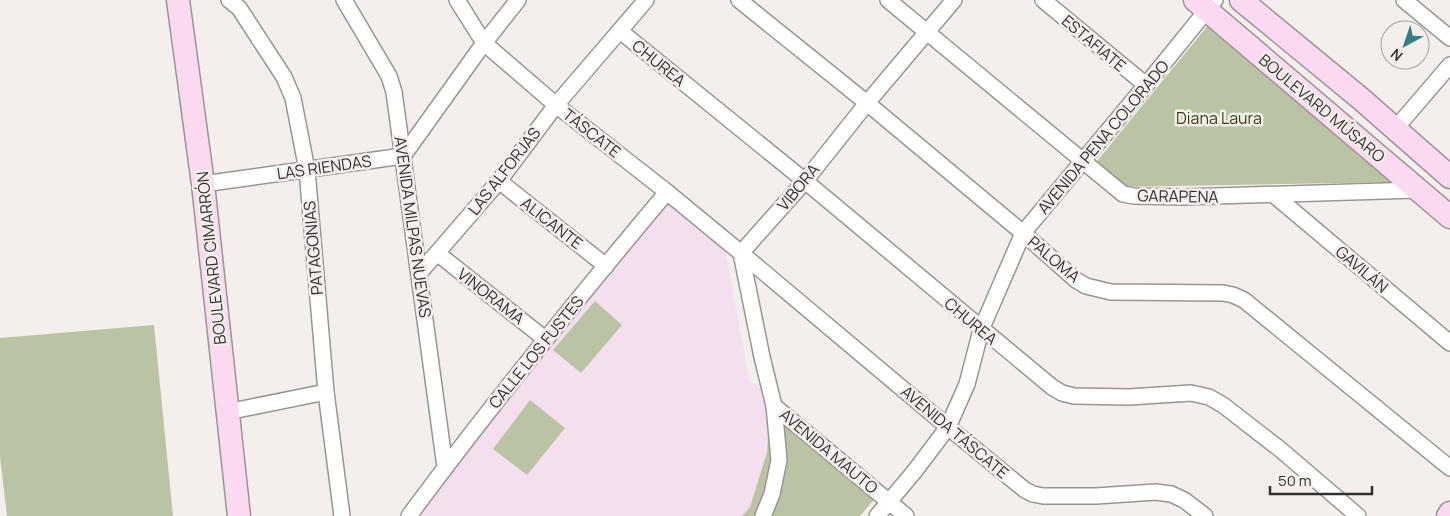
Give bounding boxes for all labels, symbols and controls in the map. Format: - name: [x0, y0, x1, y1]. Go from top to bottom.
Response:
- street label: ESTAFIATE: [1057, 10, 1131, 76]
- north arrow: [1380, 20, 1430, 70]
- street label: CHUREA: [628, 35, 690, 91]
- text: N: [1386, 45, 1406, 66]
- street label: BOULEVARD MÚSARO: [1254, 49, 1390, 168]
- street label: AVENIDA PENA COLORADO: [1032, 55, 1174, 218]
- street label: TÁSCATE: [558, 103, 626, 163]
- park label: Diana Laura: [1176, 107, 1262, 129]
- street label: LAS ALFORJAS: [463, 122, 545, 219]
- street label: AVENIDA MILPAS NUEVAS: [389, 135, 437, 319]
- street label: LAS RIENDAS: [275, 149, 373, 185]
- street label: VIBORA: [772, 159, 824, 215]
- street label: BOULEVARD CIMARRÓN: [191, 170, 231, 346]
- street label: GARAPENA: [1137, 184, 1219, 208]
- street label: ALICANTE: [516, 192, 588, 254]
- street label: PATAGONIAS: [298, 200, 328, 296]
- street label: PALOMA: [1023, 231, 1085, 287]
- street label: GAVILÁN: [1331, 240, 1393, 298]
- street label: VINORAMA: [453, 263, 529, 329]
- street label: CALLE LOS FUSTES: [484, 291, 588, 413]
- street label: CHUREA: [940, 292, 1002, 350]
- street label: AVENIDA TÁSCATE: [897, 380, 1013, 484]
- street label: AVENIDA MAUTO: [775, 403, 883, 499]
- scale bar: [1270, 464, 1372, 496]
- text: 50 m: [1278, 470, 1312, 491]

